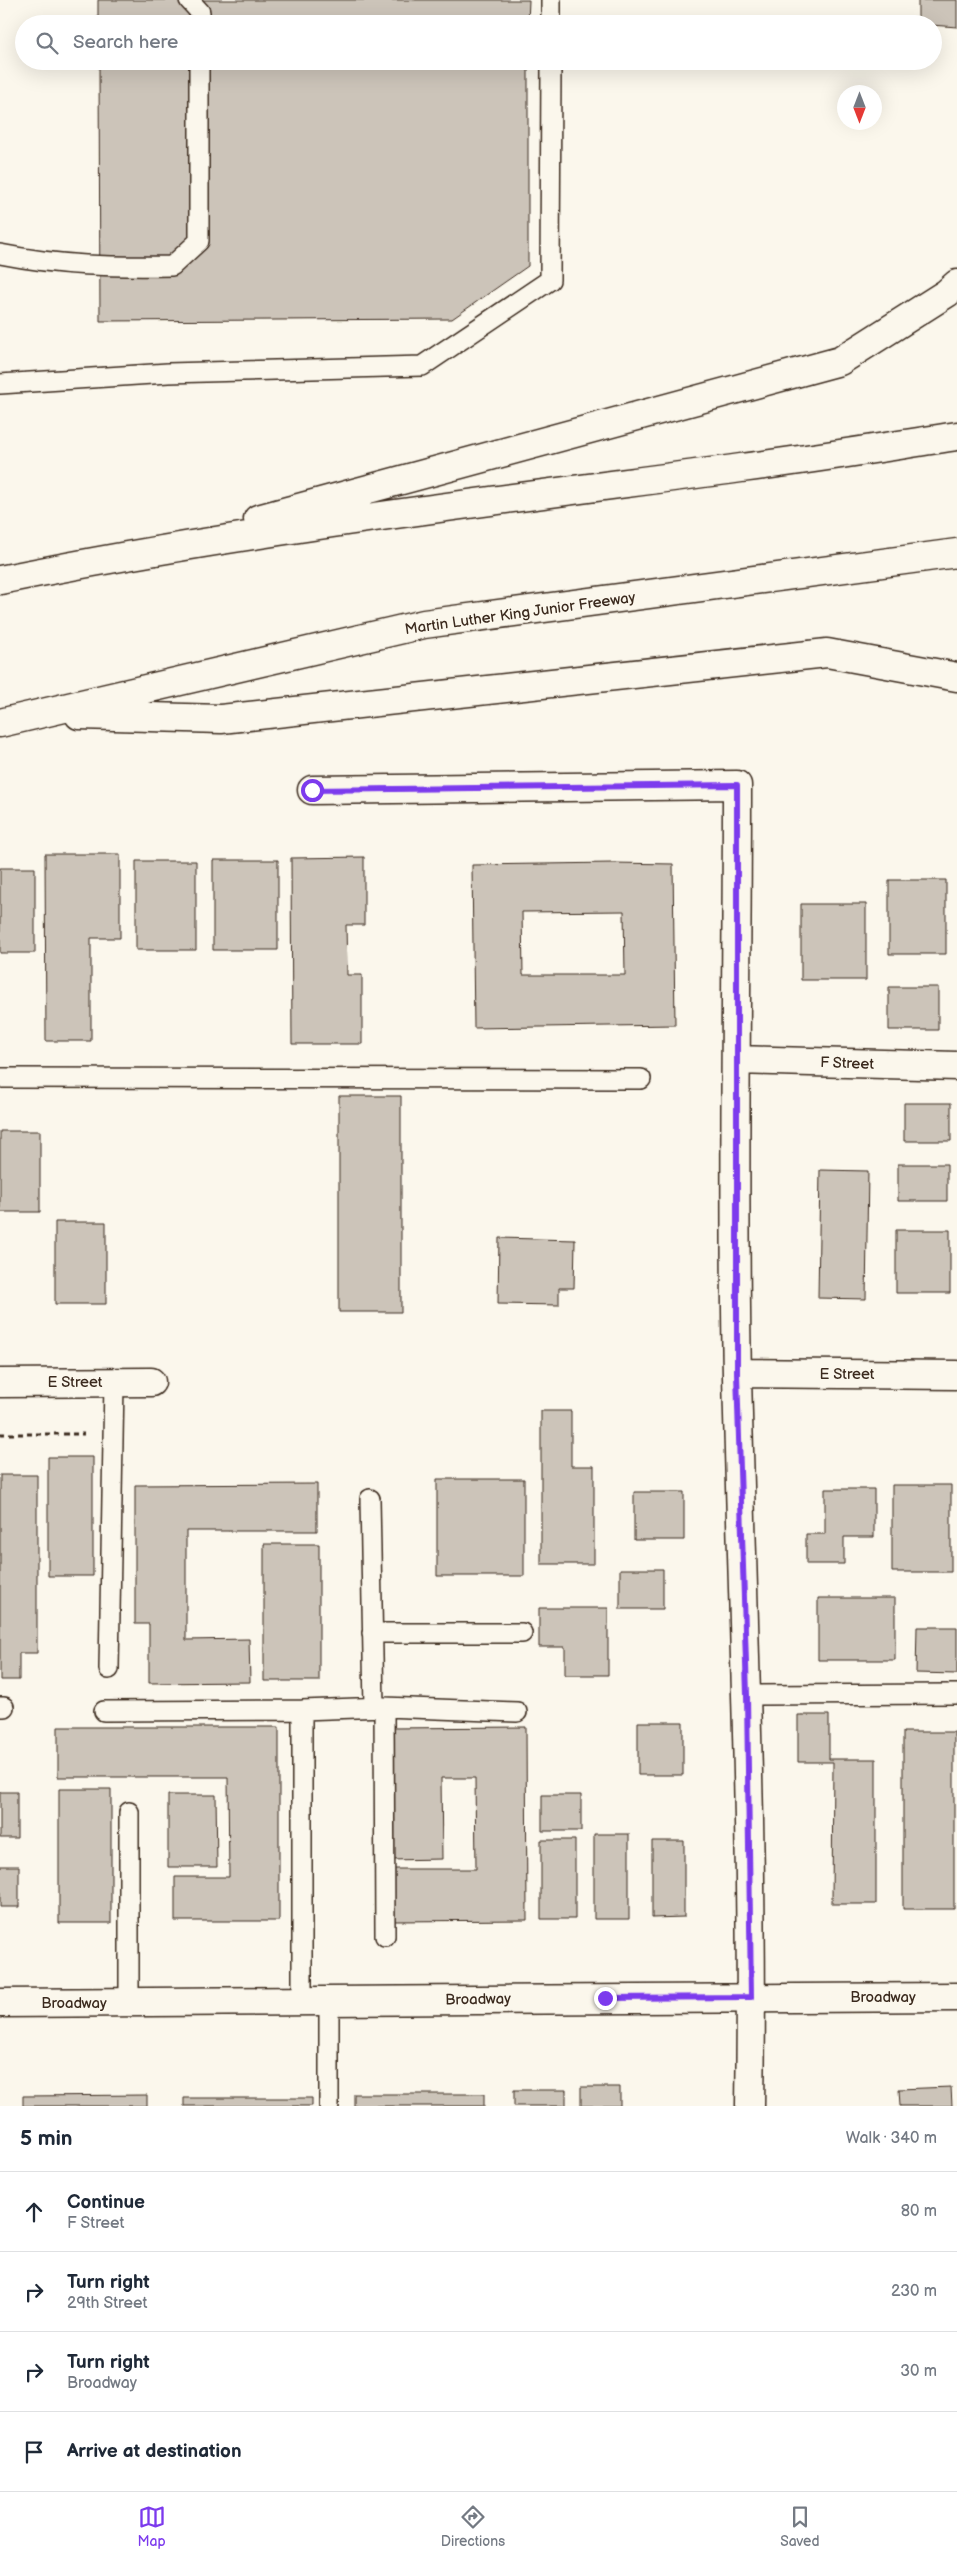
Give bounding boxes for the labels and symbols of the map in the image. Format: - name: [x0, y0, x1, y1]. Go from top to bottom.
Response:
- north arrow: [837, 85, 882, 130]
- street label: Martin Luther King Junior Freeway: [404, 588, 637, 639]
- route start: [301, 779, 324, 802]
- street label: F Street: [820, 1053, 875, 1074]
- street label: E Street: [820, 1365, 875, 1384]
- street label: E Street: [48, 1373, 103, 1392]
- route end: [594, 1987, 617, 2010]
- street label: Broadway: [850, 1988, 916, 2007]
- street label: Broadway: [445, 1989, 511, 2010]
- street label: Broadway: [41, 1994, 107, 2013]

